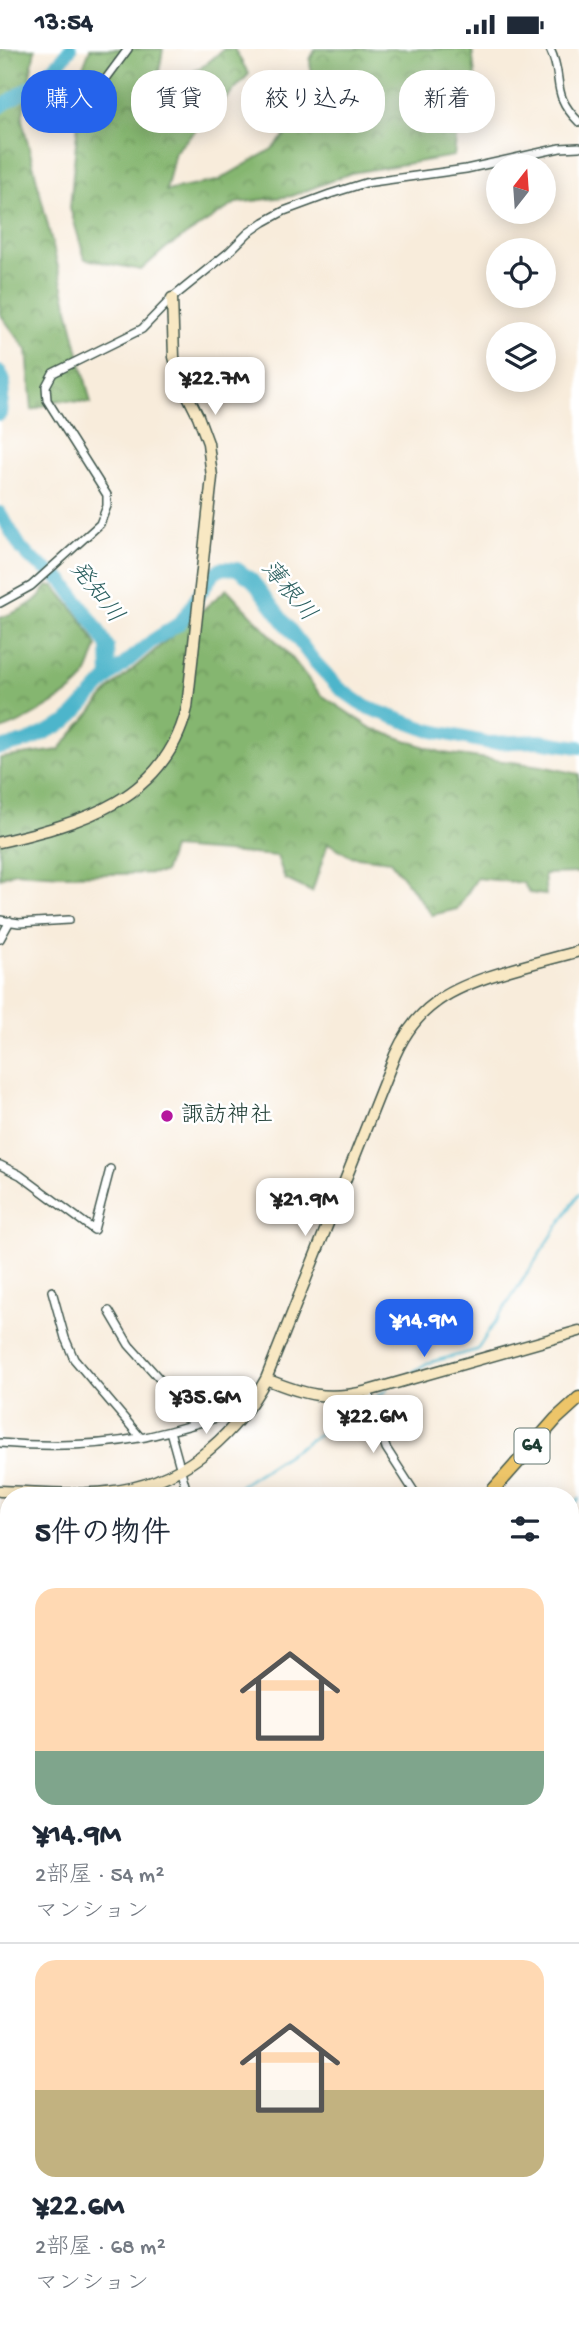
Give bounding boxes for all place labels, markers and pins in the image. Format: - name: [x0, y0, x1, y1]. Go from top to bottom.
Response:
- pin: ¥22.7M: [158, 357, 272, 417]
- place label: 諏訪神社: [181, 1102, 273, 1130]
- marker: 諏訪神社: [159, 1108, 175, 1124]
- pin: ¥21.9M: [248, 1179, 362, 1238]
- pin: ¥14.9M: [367, 1299, 481, 1359]
- pin: ¥35.6M: [149, 1377, 263, 1436]
- pin: ¥22.6M: [316, 1395, 430, 1455]

